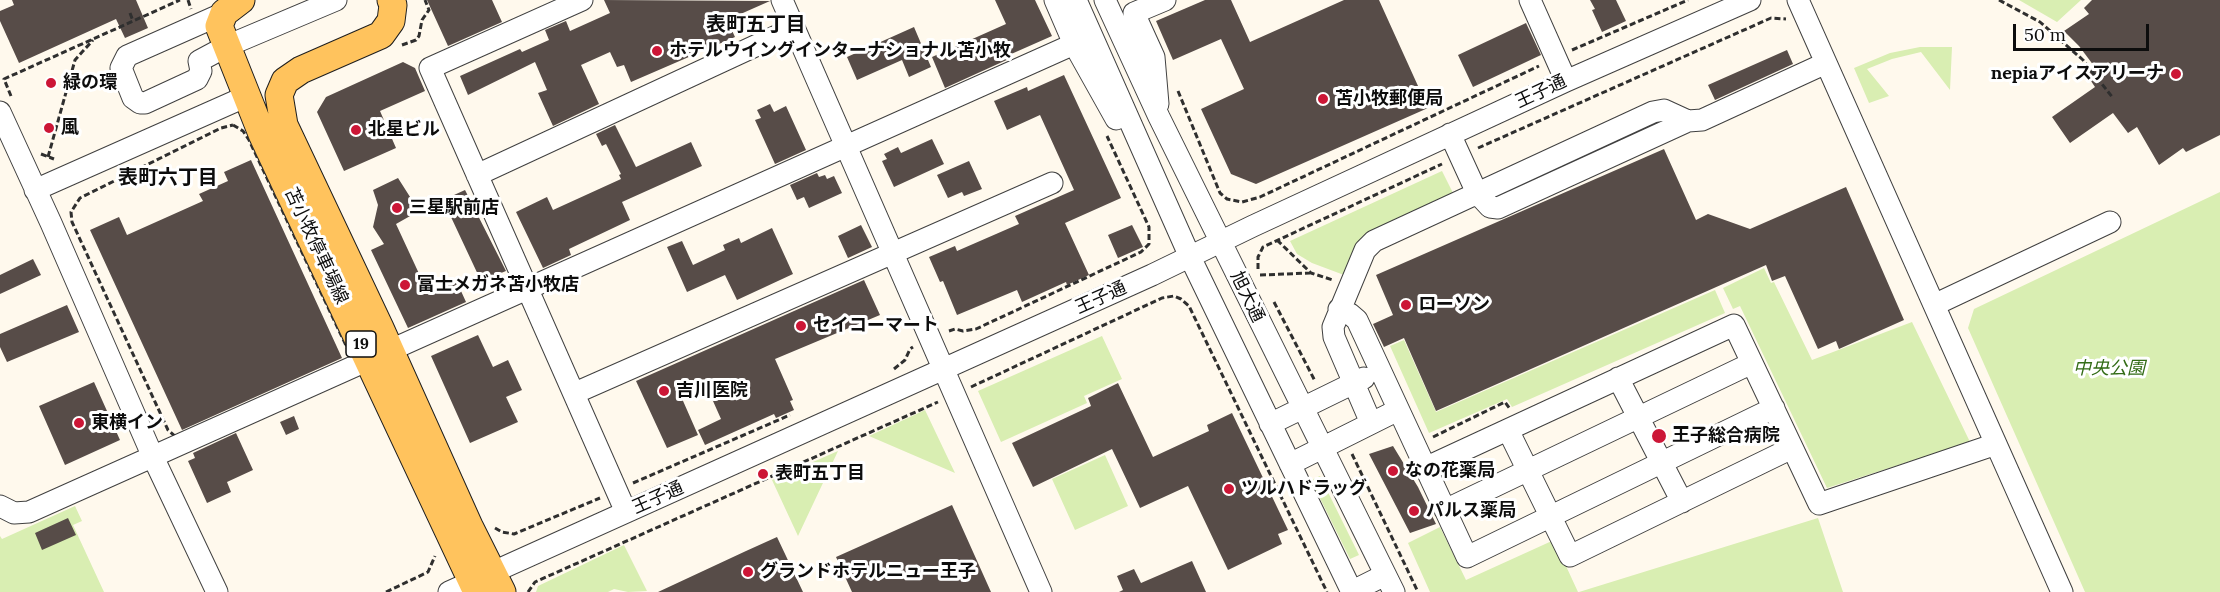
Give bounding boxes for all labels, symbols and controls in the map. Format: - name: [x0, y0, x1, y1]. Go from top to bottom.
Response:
- scale bar: [2016, 12, 2152, 50]
- district label: 表町五丁目: [706, 13, 806, 37]
- text: 50 m: [2024, 23, 2066, 46]
- place label: ホテルウイングインターナショナル苫小牧: [669, 40, 1011, 62]
- marker: ホテルウイングインターナショナル苫小牧: [650, 44, 664, 58]
- place label: nepiaアイスアリーナ: [1991, 63, 2164, 85]
- marker: nepiaアイスアリーナ: [2169, 67, 2183, 81]
- street label: 王子通: [1512, 71, 1570, 113]
- place label: 緑の環: [63, 72, 117, 94]
- marker: 緑の環: [44, 76, 58, 90]
- place label: 苫小牧郵便局: [1335, 88, 1443, 110]
- marker: 苫小牧郵便局: [1316, 92, 1330, 106]
- place label: 風: [61, 117, 79, 139]
- place label: 北星ビル: [368, 119, 440, 141]
- marker: 風: [42, 121, 56, 135]
- marker: 北星ビル: [349, 123, 363, 137]
- district label: 表町六丁目: [118, 166, 218, 190]
- street label: 苫小牧停車場線: [280, 184, 352, 308]
- place label: 三星駅前店: [409, 197, 499, 219]
- marker: 三星駅前店: [390, 201, 404, 215]
- street label: 旭大通: [1225, 268, 1269, 326]
- place label: 富士メガネ苫小牧店: [417, 274, 579, 296]
- street label: 王子通: [1072, 277, 1130, 319]
- marker: 富士メガネ苫小牧店: [398, 278, 412, 292]
- place label: ローソン: [1418, 294, 1490, 316]
- marker: ローソン: [1399, 298, 1413, 312]
- place label: セイコーマート: [813, 315, 939, 337]
- marker: セイコーマート: [794, 319, 808, 333]
- road number: 19: [346, 331, 376, 357]
- park label: 中央公園: [2073, 358, 2145, 380]
- place label: 吉川医院: [676, 380, 748, 402]
- marker: 吉川医院: [657, 384, 671, 398]
- place label: 東横イン: [91, 412, 163, 434]
- marker: 東横イン: [72, 416, 86, 430]
- place label: 王子総合病院: [1672, 425, 1780, 447]
- marker: 王子総合病院: [1650, 427, 1668, 445]
- place label: なの花薬局: [1405, 460, 1495, 482]
- place label: 表町五丁目: [775, 463, 865, 485]
- marker: なの花薬局: [1386, 464, 1400, 478]
- marker: 表町五丁目: [756, 467, 770, 481]
- street label: 王子通: [629, 477, 687, 519]
- place label: ツルハドラッグ: [1241, 478, 1367, 500]
- marker: ツルハドラッグ: [1222, 482, 1236, 496]
- place label: パルス薬局: [1426, 500, 1516, 522]
- marker: パルス薬局: [1407, 504, 1421, 518]
- place label: グランドホテルニュー王子: [760, 561, 976, 583]
- marker: グランドホテルニュー王子: [741, 565, 755, 579]

